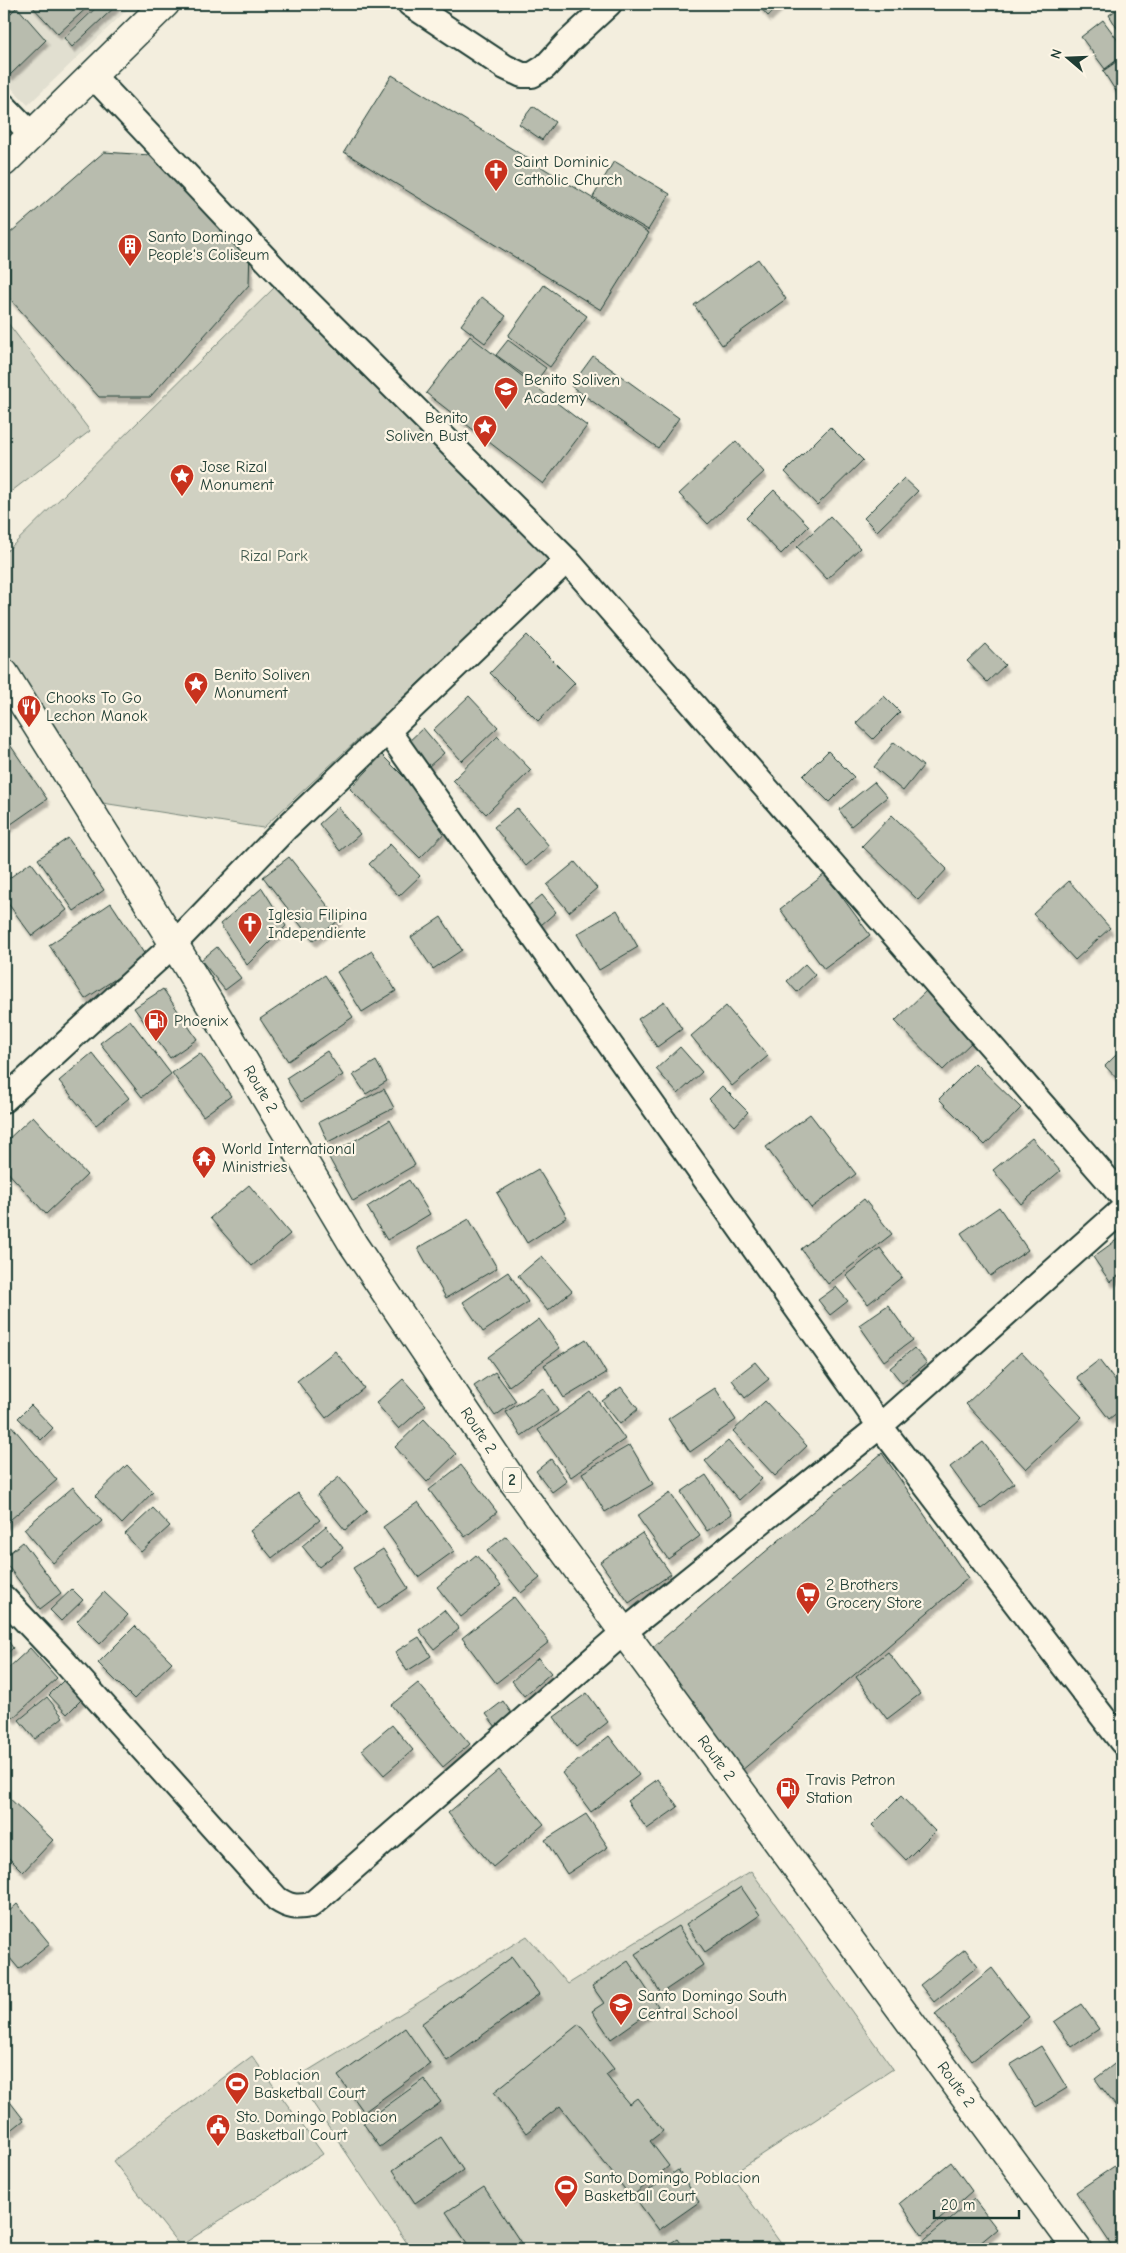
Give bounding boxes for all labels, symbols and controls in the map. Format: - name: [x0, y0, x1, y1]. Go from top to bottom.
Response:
- north arrow: [1044, 32, 1094, 82]
- text: N: [1047, 47, 1066, 61]
- place label: Saint Dominic Catholic Church: [514, 153, 623, 189]
- church icon: Saint Dominic Catholic Church: [483, 158, 509, 192]
- place label: Santo Domingo People's Coliseum: [148, 228, 269, 264]
- building icon: Santo Domingo People's Coliseum: [117, 233, 143, 267]
- place label: Benito Soliven Academy: [524, 371, 620, 407]
- school or university icon: Benito Soliven Academy: [493, 376, 519, 410]
- place label: Benito Soliven Bust: [386, 409, 468, 445]
- place icon: Benito Soliven Bust: [472, 414, 498, 448]
- place label: Jose Rizal Monument: [200, 458, 274, 494]
- place icon: Jose Rizal Monument: [169, 463, 195, 497]
- park label: Rizal Park: [240, 547, 308, 565]
- place label: Benito Soliven Monument: [214, 666, 310, 702]
- place icon: Benito Soliven Monument: [183, 671, 209, 705]
- place label: Chooks To Go Lechon Manok: [46, 689, 148, 725]
- restaurant icon: Chooks To Go Lechon Manok: [16, 694, 42, 728]
- place label: Iglesia Filipina Independiente: [268, 906, 367, 942]
- church icon: Iglesia Filipina Independiente: [237, 911, 263, 945]
- fuel station icon: Phoenix: [143, 1008, 169, 1042]
- place label: Phoenix: [174, 1012, 228, 1030]
- street label: Route 2: [240, 1062, 282, 1116]
- place label: World International Ministries: [222, 1140, 355, 1176]
- temple icon: World International Ministries: [191, 1145, 217, 1179]
- street label: Route 2: [457, 1404, 501, 1457]
- road number: 2: [503, 1468, 521, 1492]
- place label: 2 Brothers Grocery Store: [826, 1576, 922, 1612]
- supermarket icon: 2 Brothers Grocery Store: [795, 1581, 821, 1615]
- street label: Route 2: [694, 1732, 739, 1784]
- place label: Travis Petron Station: [806, 1771, 895, 1807]
- fuel station icon: Travis Petron Station: [775, 1776, 801, 1810]
- place label: Santo Domingo South Central School: [638, 1987, 787, 2023]
- school or university icon: Santo Domingo South Central School: [608, 1992, 634, 2026]
- street label: Route 2: [934, 2058, 979, 2111]
- place label: Poblacion Basketball Court: [254, 2066, 366, 2102]
- sports icon: Poblacion Basketball Court: [224, 2071, 250, 2105]
- place label: Sto. Domingo Poblacion Basketball Court: [236, 2108, 397, 2144]
- public building icon: Sto. Domingo Poblacion Basketball Court: [205, 2113, 231, 2147]
- place label: Santo Domingo Poblacion Basketball Court: [584, 2169, 760, 2205]
- sports icon: Santo Domingo Poblacion Basketball Court: [553, 2174, 579, 2208]
- scale bar: [934, 2188, 1018, 2220]
- text: 20 m: [941, 2196, 975, 2214]

